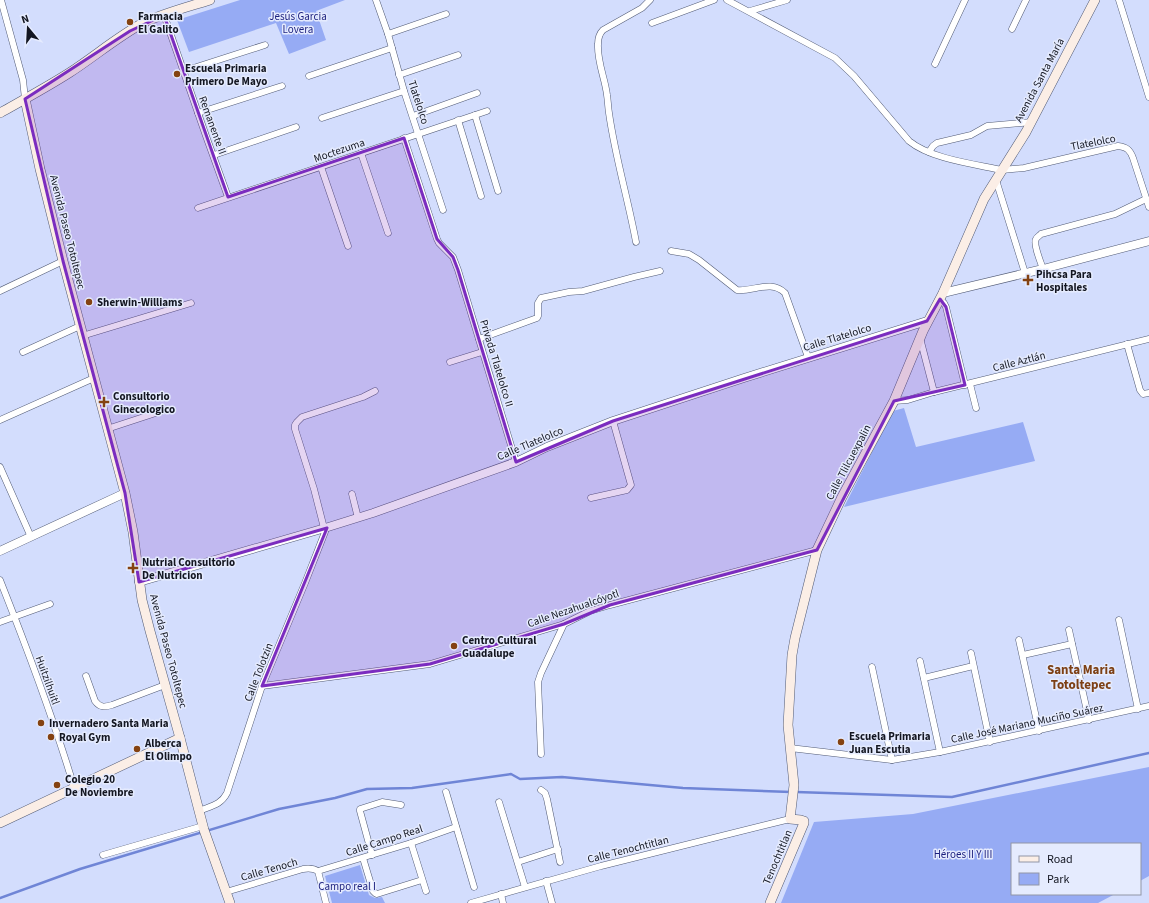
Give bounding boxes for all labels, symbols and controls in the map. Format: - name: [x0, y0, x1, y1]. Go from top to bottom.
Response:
- north arrow: [8, 8, 48, 48]
- place label: Farmacia El Galito: [138, 9, 183, 37]
- park label: Jesús Garcia Lovera: [269, 9, 327, 37]
- text: N: [19, 11, 31, 27]
- marker: Farmacia El Galito: [125, 17, 135, 27]
- street label: Avenida Santa María: [1011, 36, 1068, 125]
- place label: Escuela Primaria Primero De Mayo: [185, 61, 267, 89]
- marker: Escuela Primaria Primero De Mayo: [172, 69, 182, 79]
- street label: Tlatelolco: [404, 78, 433, 126]
- street label: Remanente II: [195, 94, 230, 156]
- street label: Tlatelolco: [1069, 131, 1117, 154]
- street label: Moctezuma: [312, 135, 367, 166]
- street label: Avenida Paseo Totoltepec: [46, 173, 89, 291]
- place label: Pihcsa Para Hospitales: [1036, 267, 1092, 295]
- marker: Pihcsa Para Hospitales: [1023, 275, 1033, 285]
- place label: Sherwin-Williams: [97, 295, 182, 310]
- marker: Sherwin-Williams: [84, 297, 94, 307]
- street label: Privada Tlatelolco II: [476, 318, 517, 409]
- street label: Calle Tlatelolco: [801, 320, 873, 355]
- street label: Calle Aztlán: [991, 348, 1047, 375]
- place label: Consultorio Ginecologico: [113, 389, 175, 417]
- marker: Consultorio Ginecologico: [98, 396, 110, 408]
- street label: Calle Tlilcuexpalin: [822, 422, 875, 503]
- street label: Calle Tlatelolco: [495, 423, 566, 464]
- place label: Nutrial Consultorio De Nutricion: [142, 555, 235, 583]
- marker: Nutrial Consultorio De Nutricion: [127, 562, 139, 574]
- street label: Calle Nezahualcóyotl: [525, 586, 621, 631]
- street label: Avenida Paseo Totoltepec: [146, 592, 191, 710]
- place label: Centro Cultural Guadalupe: [462, 633, 537, 661]
- street label: Calle Tolotzin: [240, 641, 277, 704]
- marker: Centro Cultural Guadalupe: [449, 641, 459, 651]
- street label: Huitzilhuitl: [32, 654, 63, 707]
- district label: Santa Maria Totoltepec: [1047, 661, 1115, 694]
- street label: Calle José Mariano Muciño Suárez: [950, 700, 1105, 747]
- place label: Invernadero Santa Maria: [49, 716, 169, 731]
- marker: Invernadero Santa Maria: [36, 718, 46, 728]
- place label: Escuela Primaria Juan Escutia: [849, 729, 931, 757]
- place label: Royal Gym: [59, 730, 110, 745]
- marker: Royal Gym: [46, 732, 56, 742]
- place label: Alberca El Olimpo: [144, 736, 192, 764]
- marker: Escuela Primaria Juan Escutia: [836, 737, 846, 747]
- marker: Alberca El Olimpo: [132, 744, 142, 754]
- place label: Colegio 20 De Noviembre: [65, 772, 134, 800]
- marker: Colegio 20 De Noviembre: [52, 780, 62, 790]
- street label: Calle Campo Real: [344, 821, 425, 860]
- street label: Tenochtitlan: [759, 828, 796, 887]
- street label: Calle Tenochtitlan: [586, 832, 670, 867]
- legend: [1011, 843, 1141, 895]
- park label: Héroes II Y III: [934, 847, 992, 862]
- text: Road: [1047, 851, 1073, 868]
- street label: Calle Tenoch: [239, 854, 299, 885]
- text: Park: [1047, 871, 1069, 888]
- park label: Campo real I: [318, 879, 376, 894]

